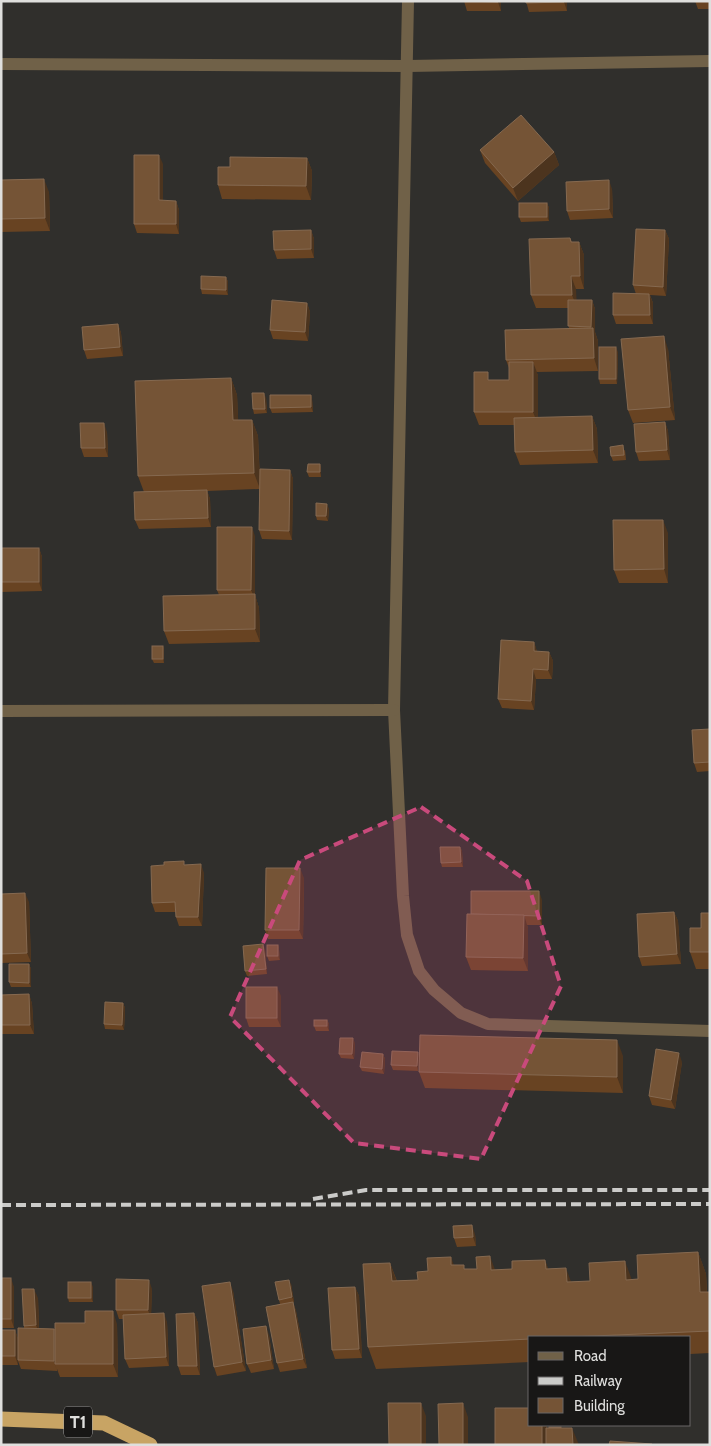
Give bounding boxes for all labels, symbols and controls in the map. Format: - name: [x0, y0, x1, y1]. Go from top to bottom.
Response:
- legend: [528, 1336, 691, 1426]
- text: Road: [574, 1347, 607, 1365]
- text: Railway: [574, 1372, 623, 1390]
- text: Building: [574, 1397, 625, 1415]
- road number: T1: [64, 1406, 92, 1438]

